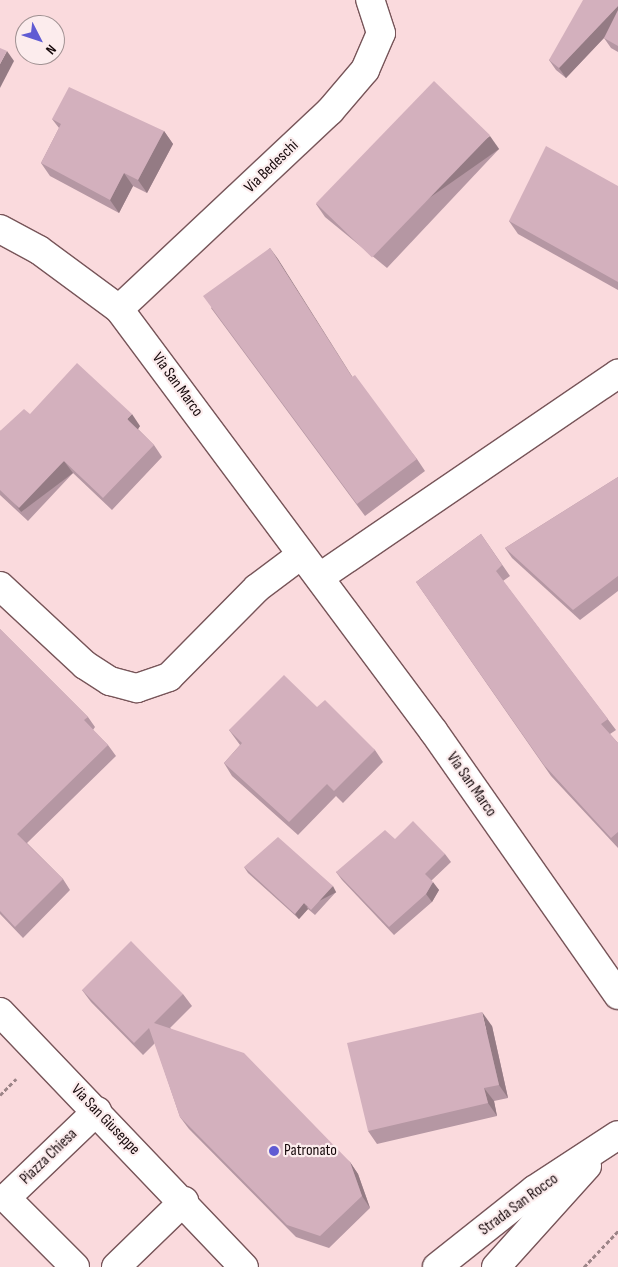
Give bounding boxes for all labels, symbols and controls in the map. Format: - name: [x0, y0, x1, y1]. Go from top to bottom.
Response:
- north arrow: [15, 15, 65, 65]
- text: N: [42, 41, 60, 58]
- street label: Via Bedeschi: [241, 137, 303, 197]
- street label: Via San Marco: [147, 349, 207, 421]
- street label: Via San Marco: [442, 749, 500, 821]
- street label: Via San Giuseppe: [67, 1081, 143, 1159]
- street label: Piazza Chiesa: [16, 1125, 82, 1189]
- place label: Patronato: [284, 1141, 337, 1161]
- marker: Patronato: [268, 1145, 280, 1157]
- street label: Strada San Rocco: [476, 1170, 562, 1240]

